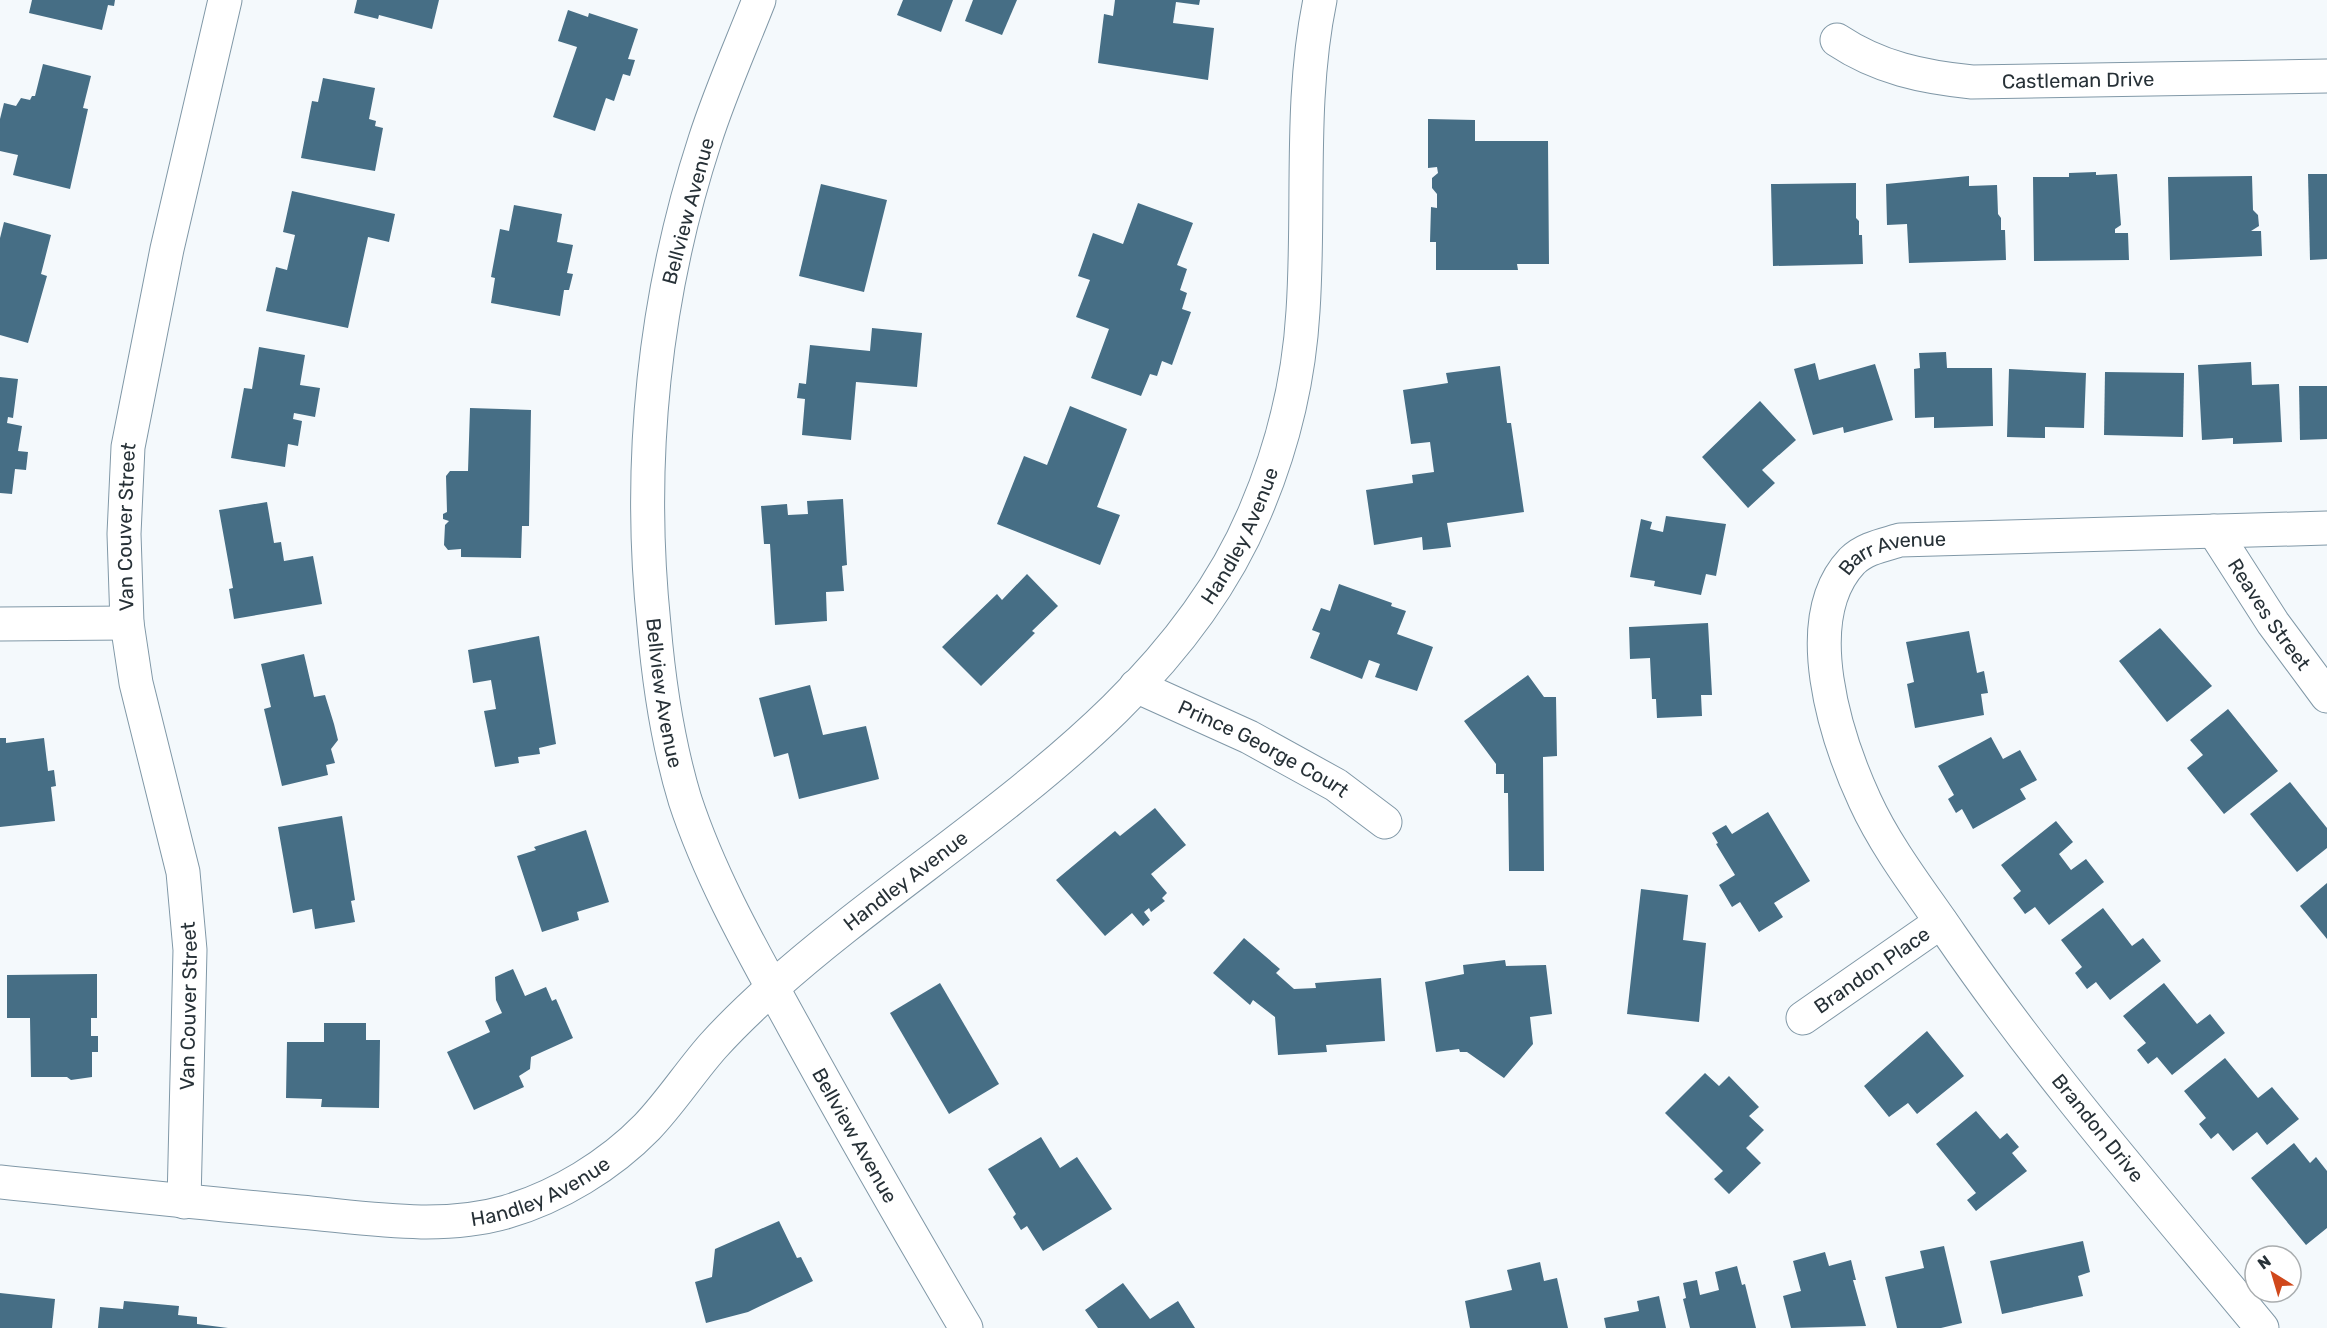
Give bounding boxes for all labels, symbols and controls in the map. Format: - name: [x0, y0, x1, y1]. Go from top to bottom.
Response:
- street label: Castleman Drive: [2002, 67, 2155, 93]
- street label: Bellview Avenue: [657, 135, 719, 287]
- street label: Van Couver Street: [112, 440, 141, 612]
- street label: Handley Avenue: [1196, 464, 1283, 609]
- street label: Barr Avenue: [1833, 527, 1946, 580]
- street label: Reaves Street: [2223, 554, 2316, 675]
- street label: Bellview Avenue: [641, 617, 688, 770]
- street label: Prince George Court: [1175, 695, 1354, 803]
- street label: Handley Avenue: [839, 825, 973, 936]
- street label: Van Couver Street: [175, 921, 202, 1091]
- street label: Brandon Place: [1810, 922, 1934, 1019]
- street label: Bellview Avenue: [807, 1064, 903, 1207]
- street label: Brandon Drive: [2047, 1069, 2149, 1187]
- street label: Handley Avenue: [469, 1151, 615, 1231]
- north arrow: [2243, 1244, 2303, 1304]
- text: N: [2254, 1251, 2275, 1273]

